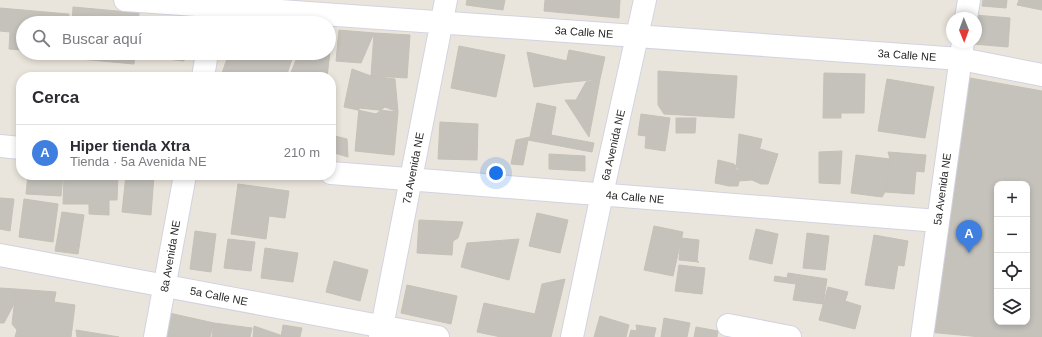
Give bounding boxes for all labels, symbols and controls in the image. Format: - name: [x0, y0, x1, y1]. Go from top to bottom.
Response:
- north arrow: [946, 12, 982, 48]
- search box: [16, 16, 336, 60]
- street label: 3a Calle NE: [554, 24, 614, 40]
- icon: search: [30, 27, 52, 49]
- text: Buscar aquí: [62, 30, 142, 47]
- street label: 3a Calle NE: [877, 47, 937, 63]
- text: Cerca: [32, 88, 79, 107]
- street label: 6a Avenida NE: [599, 108, 627, 182]
- street label: 7a Avenida NE: [400, 131, 426, 205]
- text: Hiper tienda Xtra: [70, 137, 190, 154]
- text: A: [40, 145, 50, 160]
- text: 210 m: [284, 145, 320, 160]
- street label: 5a Avenida NE: [931, 152, 953, 226]
- text: Tienda · 5a Avenida NE: [70, 154, 207, 169]
- your location: [486, 163, 506, 183]
- map controls: [994, 181, 1030, 325]
- button: +: [994, 181, 1030, 217]
- street label: 4a Calle NE: [605, 188, 665, 206]
- button: −: [994, 217, 1030, 253]
- street label: 8a Avenida NE: [158, 219, 182, 293]
- pin: A: [956, 220, 982, 253]
- button: locate: [994, 253, 1030, 289]
- street label: 5a Calle NE: [189, 285, 249, 307]
- button: layers: [994, 289, 1030, 325]

